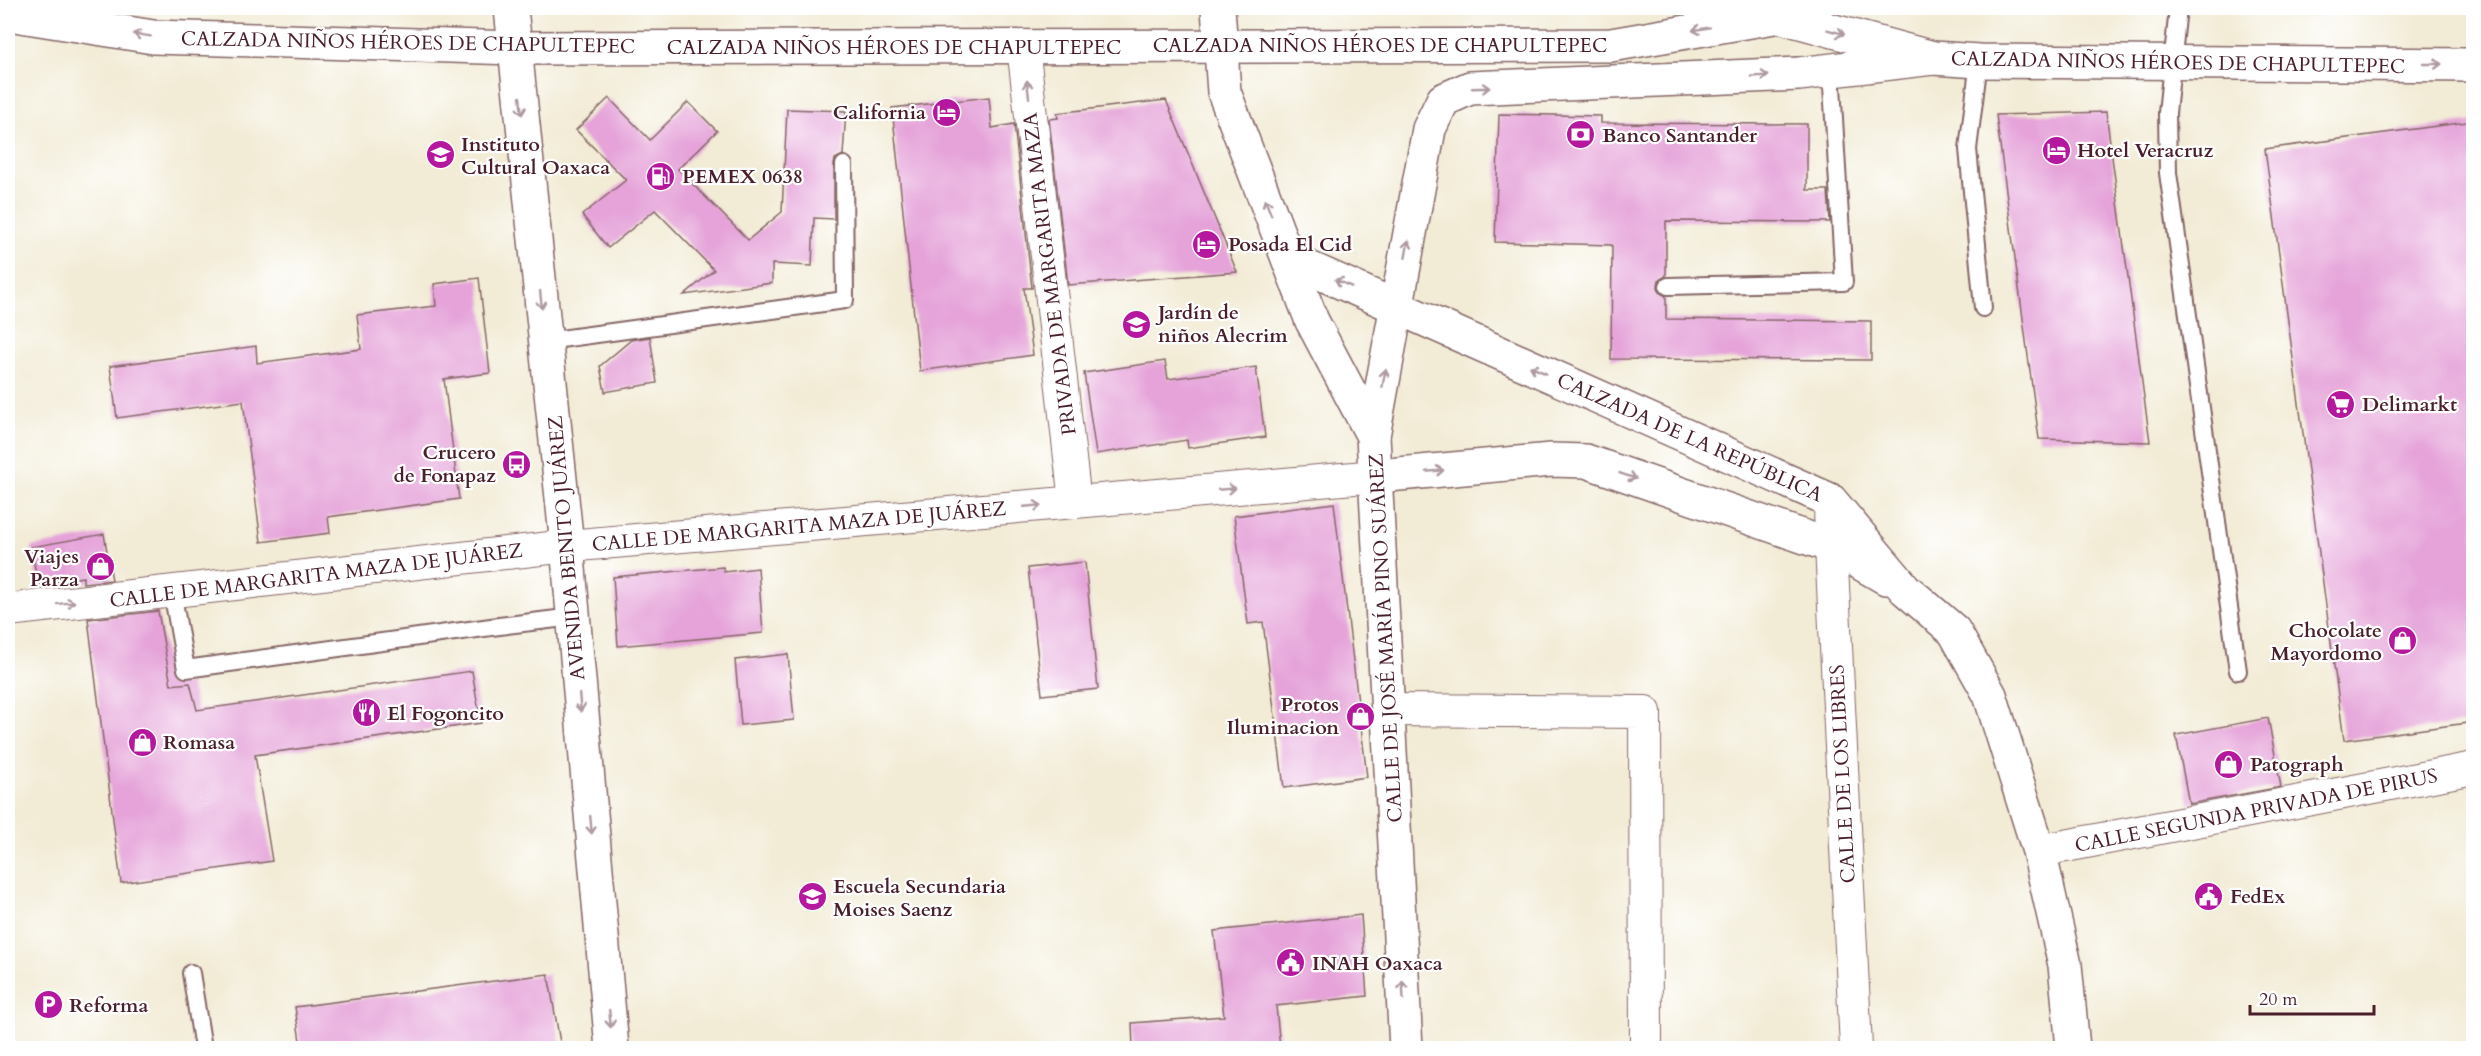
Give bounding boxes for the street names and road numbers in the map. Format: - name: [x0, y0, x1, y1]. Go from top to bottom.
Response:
- street label: CALZADA NIÑOS HÉROES DE CHAPULTEPEC: [181, 25, 635, 60]
- street label: CALZADA NIÑOS HÉROES DE CHAPULTEPEC: [1153, 32, 1607, 59]
- street label: CALZADA NIÑOS HÉROES DE CHAPULTEPEC: [667, 34, 1121, 61]
- street label: CALZADA NIÑOS HÉROES DE CHAPULTEPEC: [1951, 45, 2405, 80]
- street label: PRIVADA DE MARGARITA MAZA: [1016, 110, 1083, 437]
- street label: CALZADA DE LA REPÚBLICA: [1553, 367, 1828, 509]
- street label: AVENIDA BENITO JUÁREZ: [541, 414, 592, 682]
- street label: CALLE DE JOSÉ MARÍA PINO SUÁREZ: [1362, 453, 1409, 823]
- street label: CALLE DE MARGARITA MAZA DE JUÁREZ: [591, 495, 1007, 558]
- street label: CALLE DE MARGARITA MAZA DE JUÁREZ: [108, 537, 524, 614]
- street label: CALLE DE LOS LIBRES: [1823, 664, 1862, 884]
- street label: CALLE SEGUNDA PRIVADA DE PIRUS: [2072, 762, 2440, 859]

